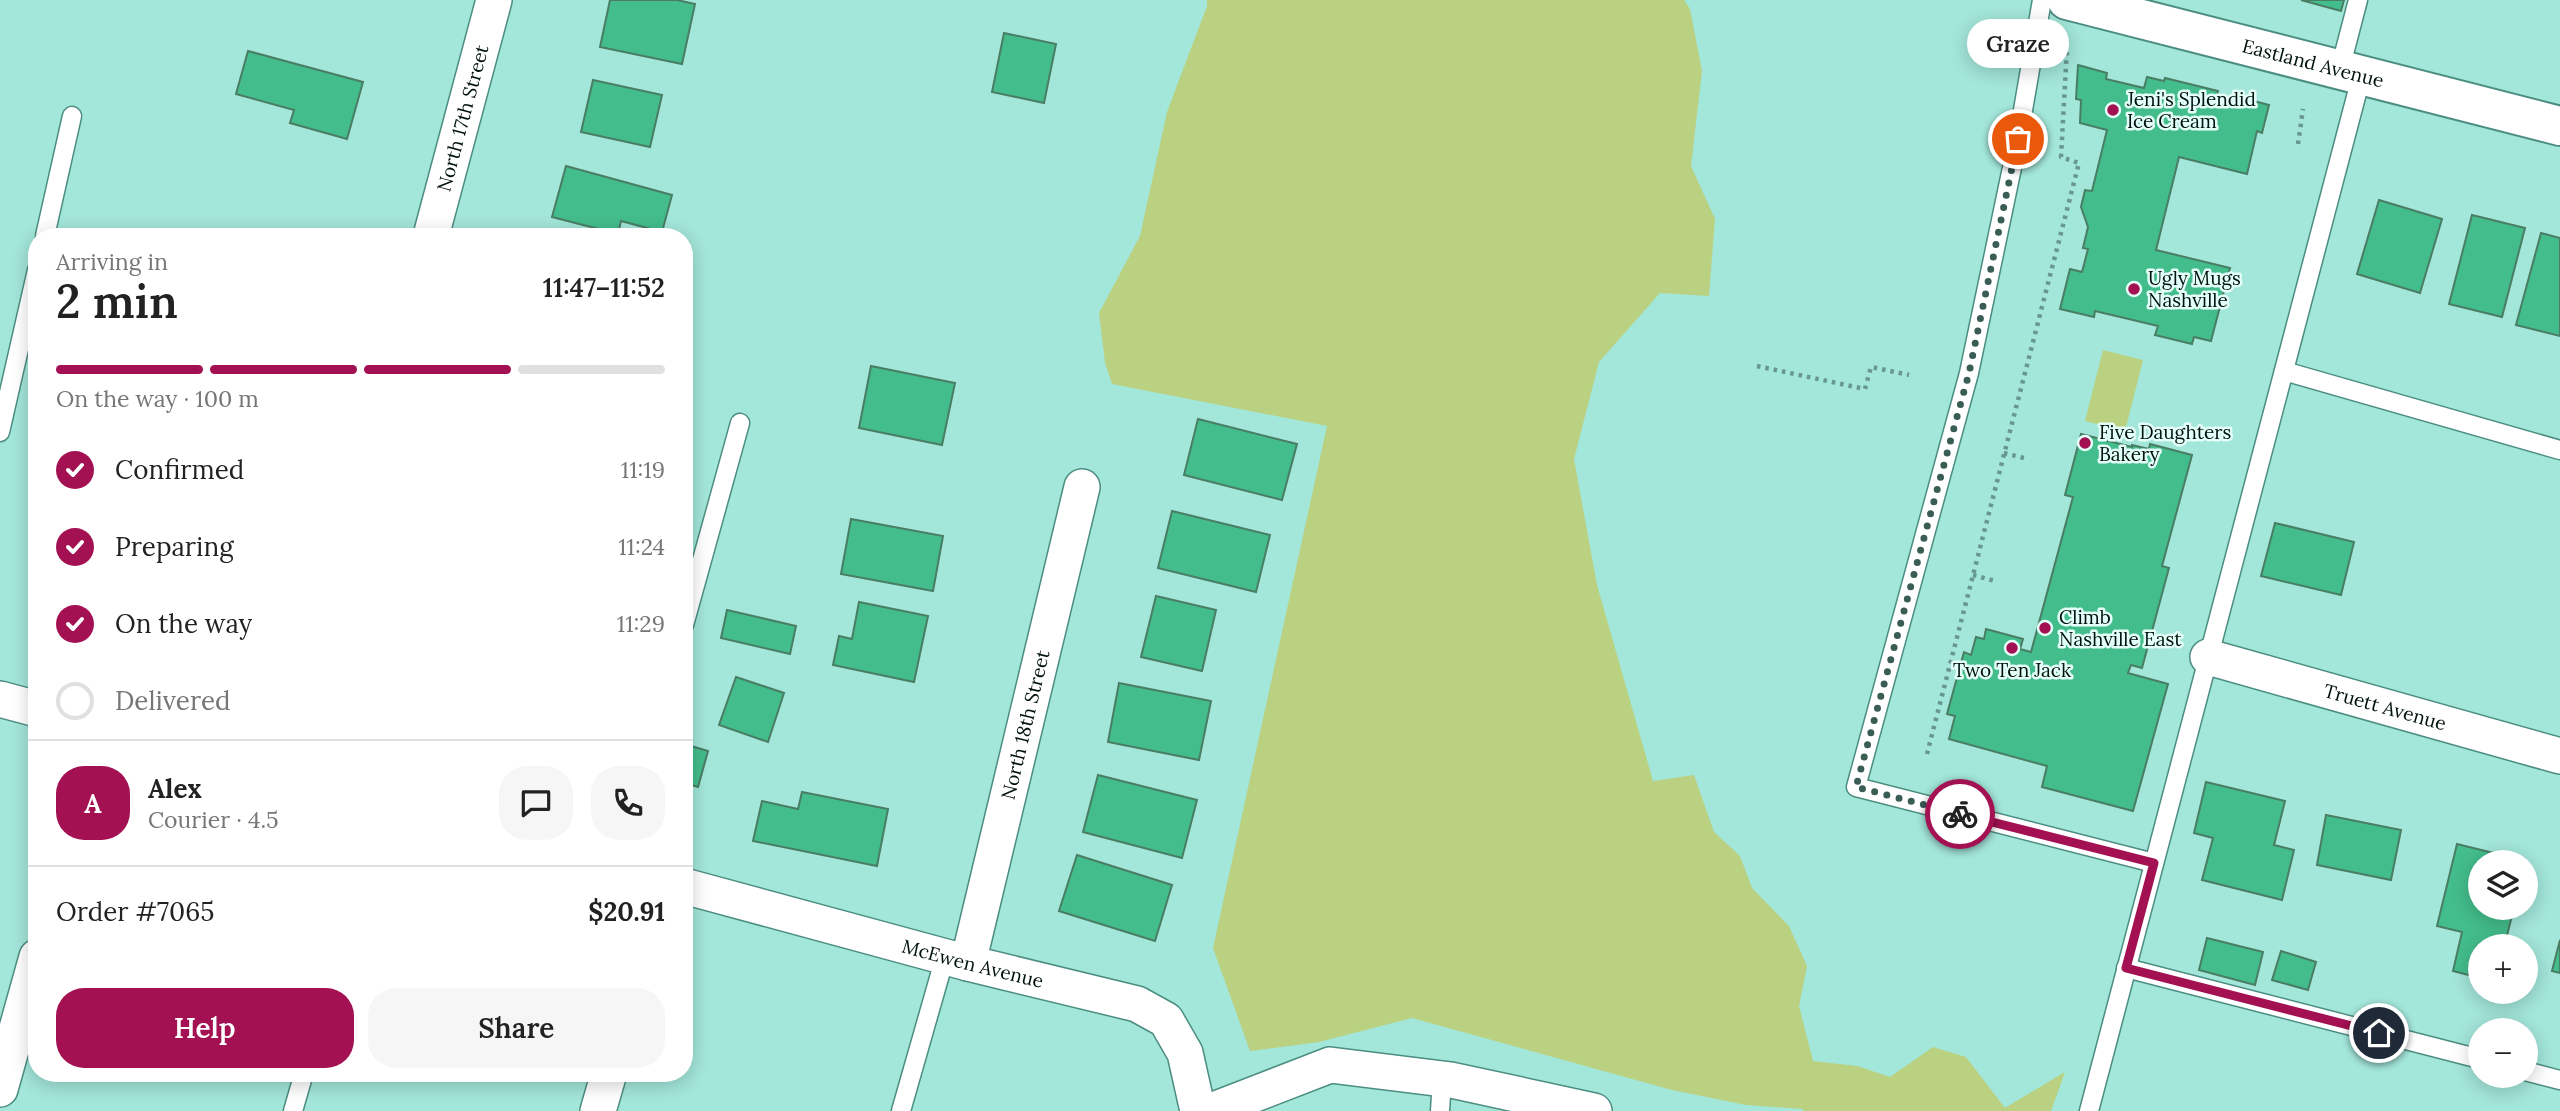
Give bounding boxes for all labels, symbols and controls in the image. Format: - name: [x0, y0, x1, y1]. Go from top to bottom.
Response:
- callout: Graze: [1967, 20, 2069, 69]
- text: Graze: [1986, 29, 2050, 58]
- street label: Eastland Avenue: [2240, 33, 2386, 93]
- street label: North 17th Street: [431, 42, 494, 194]
- place label: Jeni's Splendid Ice Cream: [2126, 87, 2256, 133]
- marker: Jeni's Splendid Ice Cream: [2105, 102, 2121, 118]
- pin: [1988, 109, 2048, 169]
- icon: bag: [1999, 120, 2037, 158]
- text: Arriving in: [56, 247, 168, 276]
- place label: Ugly Mugs Nashville: [2148, 266, 2241, 312]
- text: 11:47–11:52: [543, 271, 665, 304]
- text: 2 min: [56, 272, 178, 331]
- marker: Ugly Mugs Nashville: [2126, 281, 2142, 297]
- text: On the way · 100 m: [56, 384, 259, 413]
- place label: Five Daughters Bakery: [2099, 420, 2232, 466]
- marker: Five Daughters Bakery: [2077, 435, 2093, 451]
- icon: check: [56, 451, 94, 489]
- text: Confirmed: [115, 453, 244, 486]
- text: 11:19: [621, 455, 665, 484]
- icon: check: [56, 528, 94, 566]
- text: Preparing: [115, 530, 234, 563]
- text: 11:24: [618, 532, 665, 561]
- icon: check: [56, 605, 94, 643]
- place label: Climb Nashville East: [2059, 605, 2182, 651]
- text: On the way: [115, 607, 252, 640]
- text: 11:29: [617, 609, 665, 638]
- marker: Climb Nashville East: [2037, 620, 2053, 636]
- marker: Two Ten Jack: [2004, 640, 2020, 656]
- street label: North 18th Street: [996, 647, 1055, 802]
- place label: Two Ten Jack: [1953, 658, 2072, 682]
- street label: Truett Avenue: [2321, 678, 2449, 735]
- text: Delivered: [115, 684, 231, 717]
- button: chat: [499, 766, 573, 840]
- button: phone: [591, 766, 665, 840]
- text: Alex: [148, 772, 202, 805]
- courier: [1925, 779, 1995, 849]
- text: A: [84, 787, 102, 820]
- icon: bike: [1941, 795, 1979, 833]
- text: Courier · 4.5: [148, 805, 279, 834]
- map controls: [2468, 850, 2538, 1088]
- button: layers: [2468, 850, 2538, 920]
- text: Order #7065: [56, 895, 214, 928]
- text: $20.91: [588, 895, 665, 928]
- street label: McEwen Avenue: [899, 934, 1046, 993]
- button: +: [2468, 934, 2538, 1004]
- button: Help: [56, 988, 354, 1068]
- button: Share: [368, 988, 665, 1068]
- pin: [2349, 1003, 2409, 1063]
- icon: home: [2360, 1014, 2398, 1052]
- button: −: [2468, 1018, 2538, 1088]

